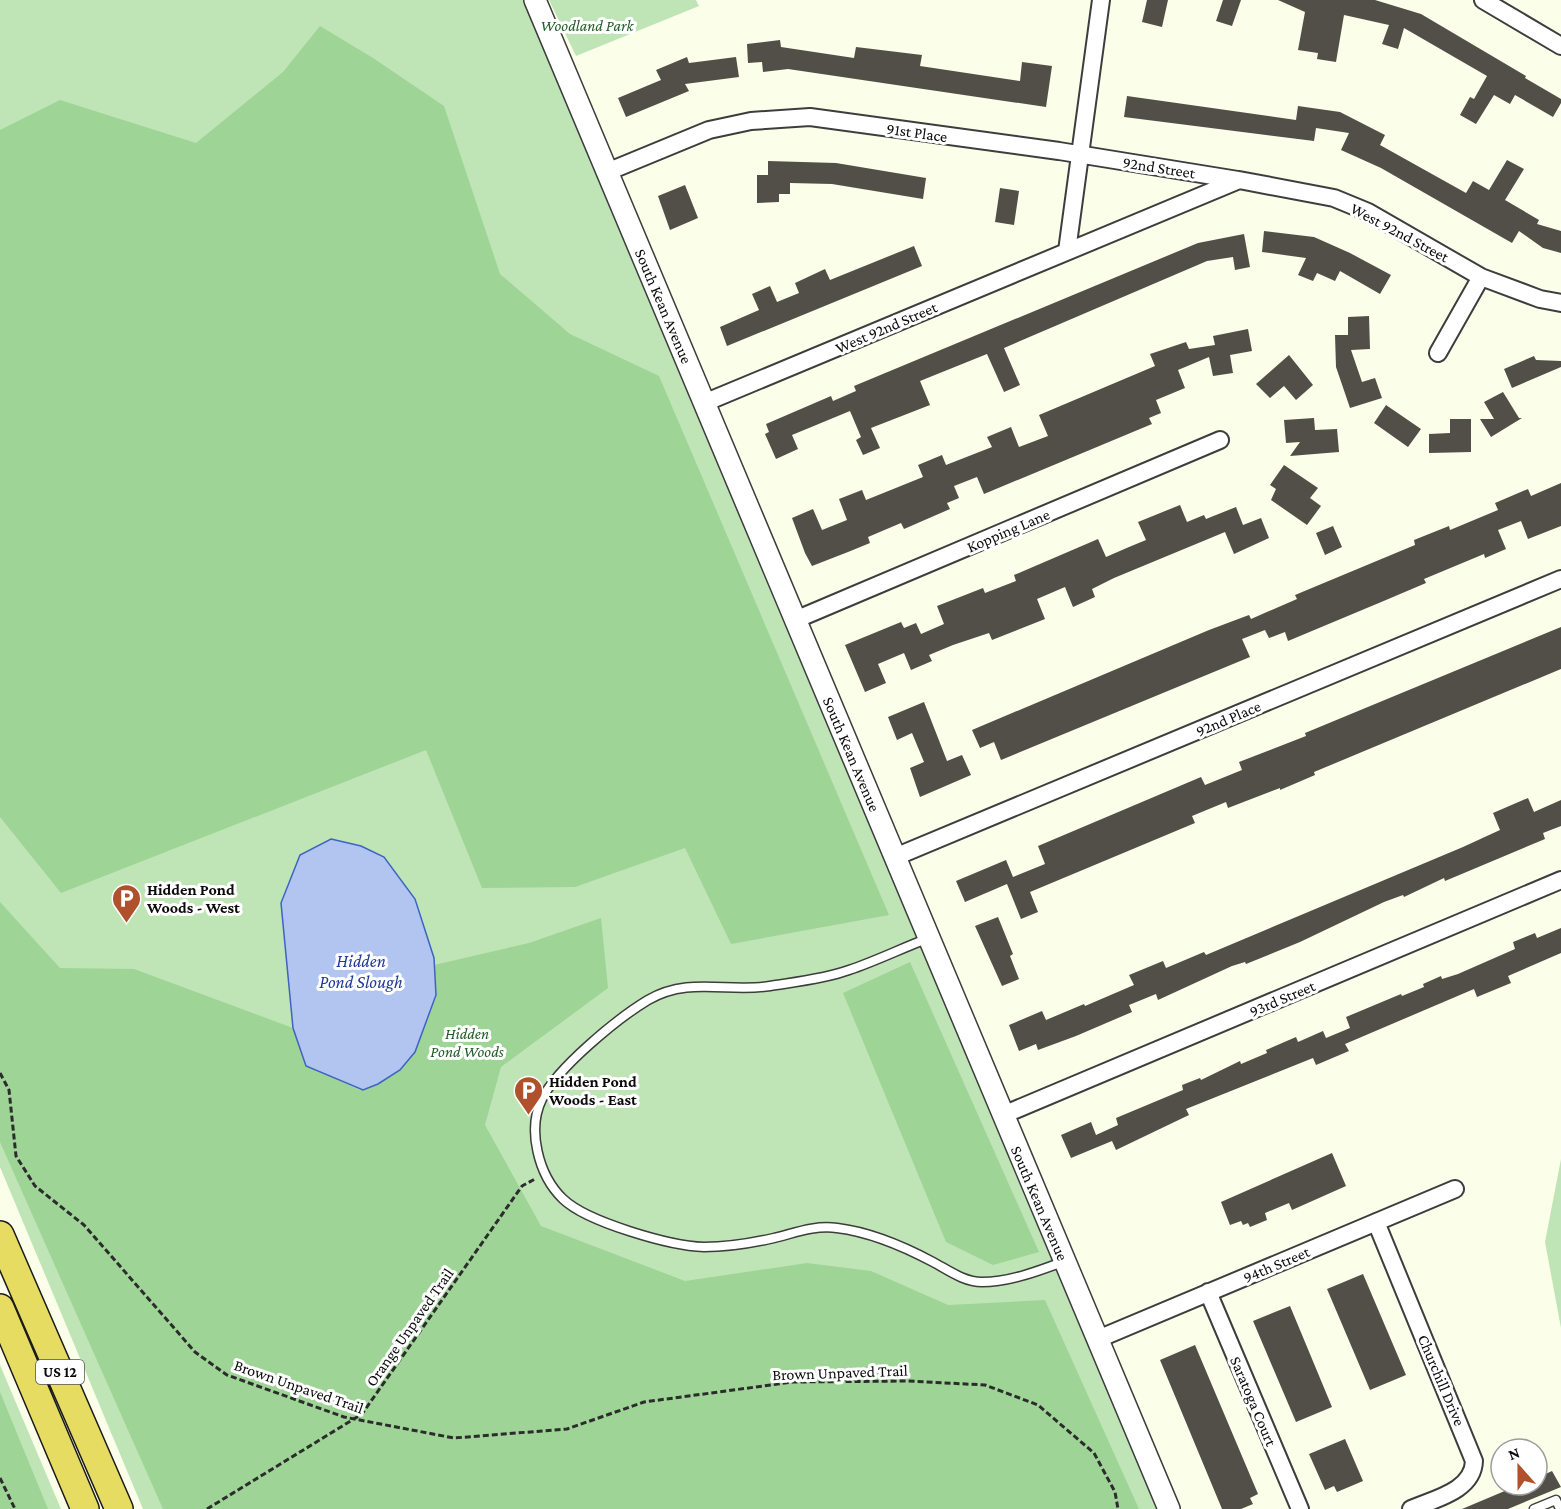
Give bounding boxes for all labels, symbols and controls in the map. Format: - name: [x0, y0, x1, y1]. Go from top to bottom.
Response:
- park label: Woodland Park: [541, 17, 635, 34]
- street label: 91st Place: [885, 120, 948, 145]
- street label: 92nd Street: [1122, 153, 1197, 182]
- street label: West 92nd Street: [1348, 199, 1452, 266]
- street label: South Kean Avenue: [632, 246, 695, 366]
- street label: West 92nd Street: [833, 298, 940, 357]
- street label: Kopping Lane: [964, 505, 1053, 556]
- street label: South Kean Avenue: [820, 694, 883, 814]
- street label: 92nd Place: [1193, 697, 1263, 740]
- place label: Hidden Pond Woods - West: [146, 881, 240, 916]
- parking icon: Hidden Pond Woods - West: [110, 882, 142, 924]
- water label: Hidden Pond Slough: [319, 951, 403, 992]
- street label: 93rd Street: [1247, 977, 1318, 1020]
- park label: Hidden Pond Woods: [430, 1025, 504, 1060]
- place label: Hidden Pond Woods - East: [548, 1073, 637, 1108]
- parking icon: Hidden Pond Woods - East: [512, 1074, 544, 1116]
- street label: South Kean Avenue: [1008, 1143, 1071, 1263]
- street label: 94th Street: [1240, 1243, 1313, 1286]
- street label: Orange Unpaved Trail: [362, 1265, 457, 1390]
- street label: Churchill Drive: [1415, 1332, 1468, 1428]
- street label: Saratoga Court: [1226, 1354, 1280, 1450]
- street label: Brown Unpaved Trail: [232, 1356, 366, 1418]
- road number: US 12: [36, 1360, 84, 1384]
- street label: Brown Unpaved Trail: [772, 1362, 908, 1384]
- north arrow: [1489, 1437, 1549, 1497]
- text: N: [1506, 1444, 1522, 1463]

